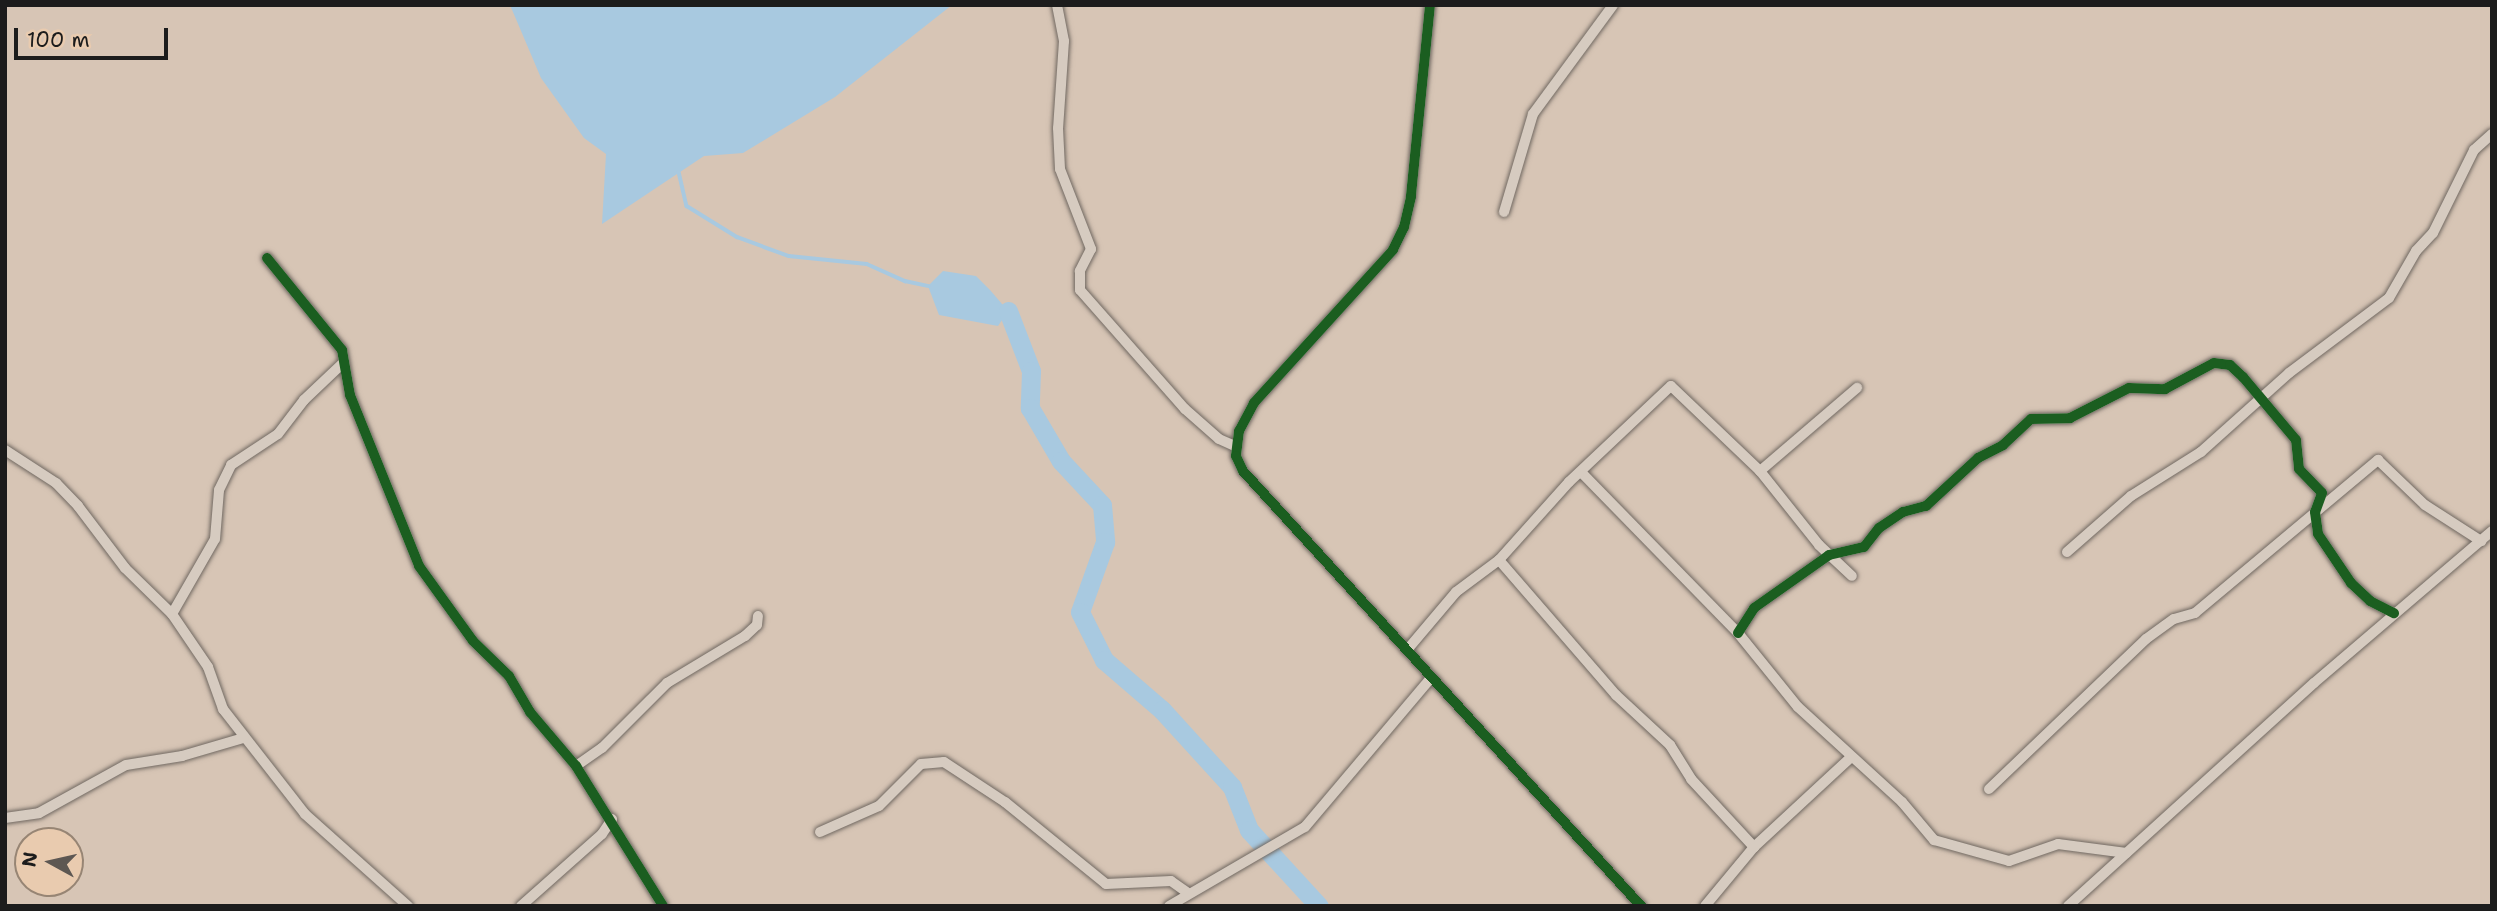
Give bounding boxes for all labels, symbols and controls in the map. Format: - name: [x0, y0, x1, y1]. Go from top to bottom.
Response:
- scale bar: [18, 14, 172, 58]
- text: 100 m: [27, 26, 90, 54]
- north arrow: [14, 827, 84, 897]
- text: N: [16, 850, 43, 868]

